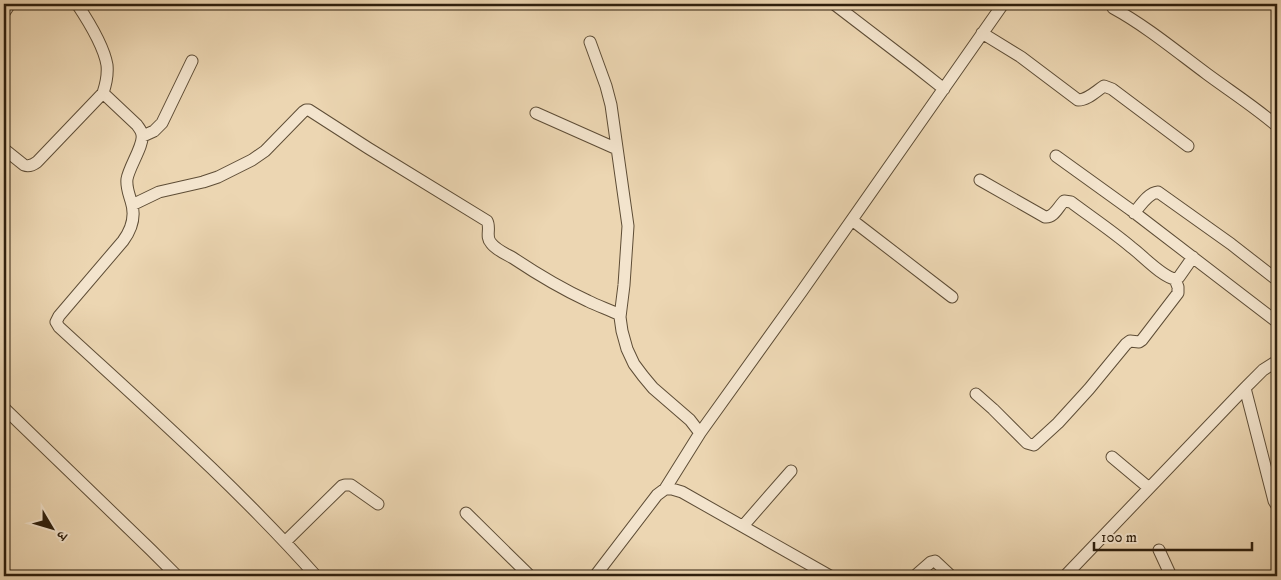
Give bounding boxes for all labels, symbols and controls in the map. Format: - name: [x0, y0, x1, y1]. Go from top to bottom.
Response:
- north arrow: [28, 502, 78, 552]
- scale bar: [1094, 520, 1251, 552]
- text: उ: [52, 526, 71, 544]
- text: 100 m: [1101, 528, 1137, 547]

